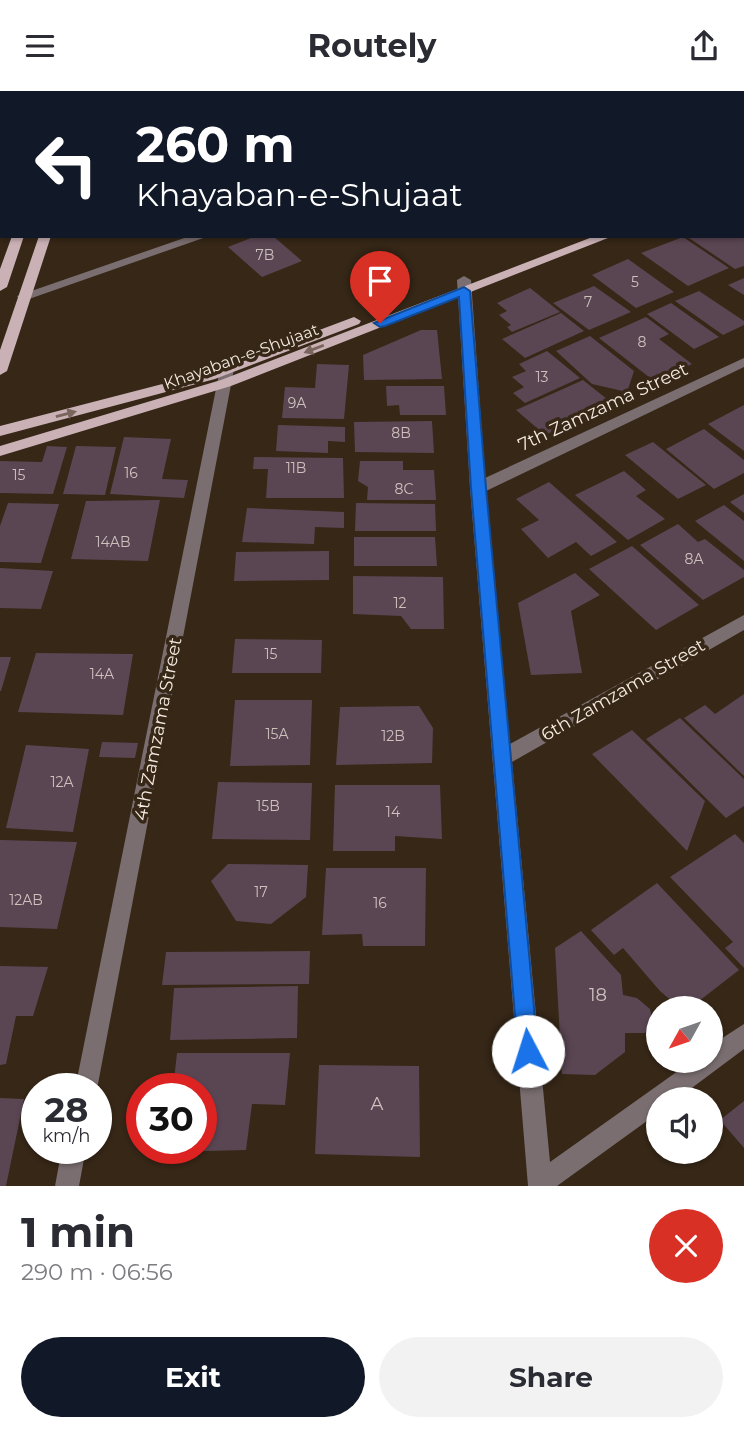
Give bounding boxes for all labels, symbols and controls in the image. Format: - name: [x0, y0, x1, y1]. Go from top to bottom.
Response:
- text: Routely: [308, 26, 436, 65]
- icon: menu: [21, 27, 59, 65]
- icon: share: [685, 27, 723, 65]
- text: 260 m: [136, 115, 295, 174]
- icon: left: [21, 119, 112, 210]
- text: Khayaban-e-Shujaat: [136, 175, 463, 214]
- house number: 7B: [256, 246, 274, 264]
- pin: [350, 251, 410, 323]
- icon: arrive: [361, 262, 399, 300]
- house number: 5: [631, 273, 639, 291]
- house number: 7: [584, 293, 592, 311]
- street label: Khayaban-e-Shujaat: [161, 319, 322, 393]
- house number: 8: [638, 333, 647, 351]
- one-way arrow: [304, 343, 325, 354]
- street label: 7th Zamzama Street: [515, 358, 691, 456]
- house number: 13: [536, 368, 549, 386]
- house number: 9A: [288, 394, 307, 412]
- one-way arrow: [55, 408, 77, 419]
- house number: 8B: [391, 424, 411, 442]
- house number: 11B: [286, 459, 306, 477]
- house number: 16: [124, 464, 138, 482]
- house number: 15: [13, 466, 26, 484]
- house number: 8C: [395, 480, 414, 498]
- house number: 14AB: [96, 533, 130, 551]
- house number: 8A: [685, 550, 704, 568]
- house number: 12: [393, 594, 407, 612]
- street label: 6th Zamzama Street: [537, 634, 709, 746]
- street label: 4th Zamzama Street: [129, 636, 187, 822]
- house number: 15: [265, 645, 278, 663]
- house number: 14A: [90, 665, 115, 683]
- house number: 15A: [265, 725, 289, 743]
- house number: 12B: [381, 727, 405, 745]
- house number: 12A: [50, 773, 74, 791]
- house number: 15B: [256, 797, 280, 815]
- house number: 14: [386, 803, 401, 821]
- house number: 17: [254, 883, 268, 901]
- house number: 12AB: [9, 891, 43, 909]
- house number: 16: [373, 894, 387, 912]
- house number: 18: [589, 984, 607, 1006]
- north arrow: [646, 996, 723, 1073]
- map controls: [646, 996, 723, 1164]
- position arrow: [491, 1014, 565, 1088]
- speed limit sign: 30: [126, 1073, 217, 1164]
- button: sound: [646, 1087, 723, 1164]
- text: 28: [45, 1088, 88, 1131]
- house number: A: [371, 1093, 384, 1115]
- text: km/h: [42, 1125, 91, 1147]
- text: 1 min: [21, 1206, 135, 1258]
- button: close: [649, 1209, 723, 1283]
- text: 290 m · 06:56: [21, 1258, 173, 1286]
- button: Exit: [21, 1337, 365, 1417]
- button: Share: [379, 1337, 723, 1417]

